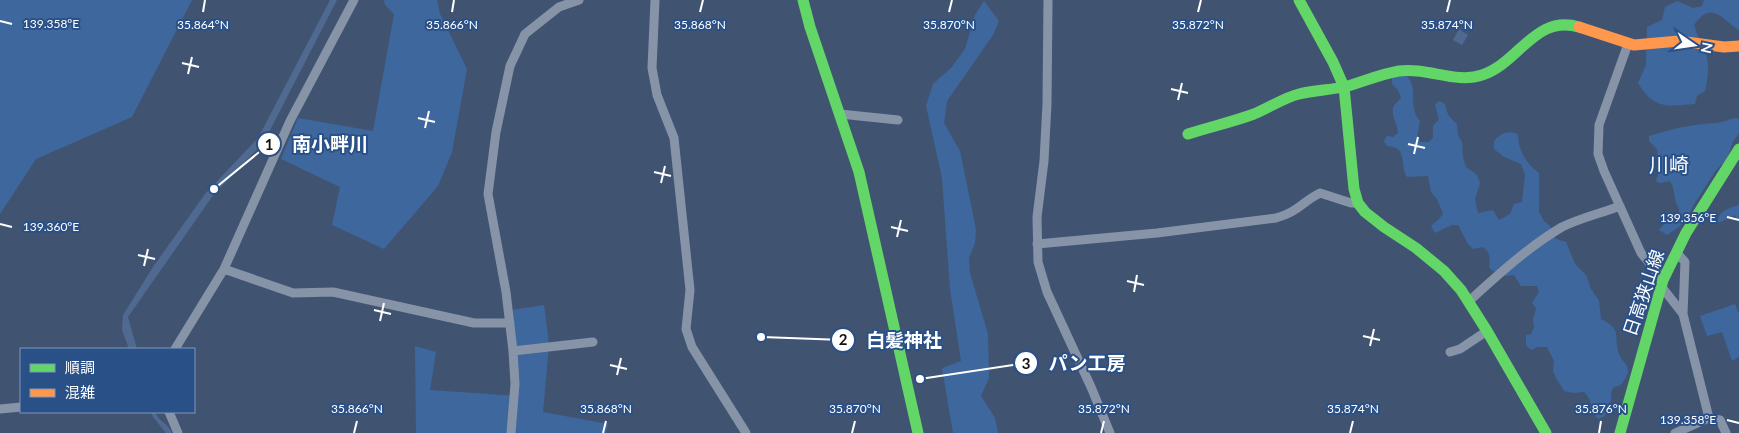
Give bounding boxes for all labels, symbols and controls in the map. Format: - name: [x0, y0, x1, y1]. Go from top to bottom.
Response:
- text: 139.358°E: [23, 16, 79, 31]
- text: 35.864°N: [177, 17, 229, 32]
- text: 35.866°N: [426, 17, 478, 32]
- text: 35.868°N: [674, 17, 726, 32]
- text: 35.870°N: [923, 17, 975, 32]
- text: 35.872°N: [1172, 17, 1224, 32]
- text: 35.874°N: [1421, 17, 1473, 32]
- north arrow: [1669, 20, 1719, 70]
- text: N: [1698, 41, 1717, 55]
- callout: 南小畔川: [257, 127, 378, 161]
- text: 南小畔川: [292, 132, 368, 155]
- text: 1: [265, 135, 273, 153]
- district label: 川崎: [1649, 152, 1689, 176]
- text: 139.356°E: [1660, 210, 1716, 225]
- text: 139.360°E: [23, 219, 79, 234]
- street label: 日高狭山線: [1618, 247, 1668, 339]
- callout: 白髪神社: [831, 323, 952, 357]
- text: 白髪神社: [866, 328, 942, 351]
- text: 2: [839, 330, 848, 348]
- callout: パン工房: [1014, 346, 1135, 380]
- legend: [20, 348, 195, 413]
- text: パン工房: [1049, 351, 1125, 374]
- text: 3: [1022, 354, 1030, 372]
- text: 順調: [65, 358, 95, 376]
- text: 混雑: [65, 383, 95, 401]
- text: 35.866°N: [331, 401, 383, 416]
- text: 35.868°N: [580, 401, 632, 416]
- text: 35.870°N: [829, 401, 881, 416]
- text: 35.872°N: [1078, 401, 1130, 416]
- text: 35.874°N: [1327, 401, 1379, 416]
- text: 35.876°N: [1575, 401, 1627, 416]
- text: 139.358°E: [1660, 412, 1716, 427]

